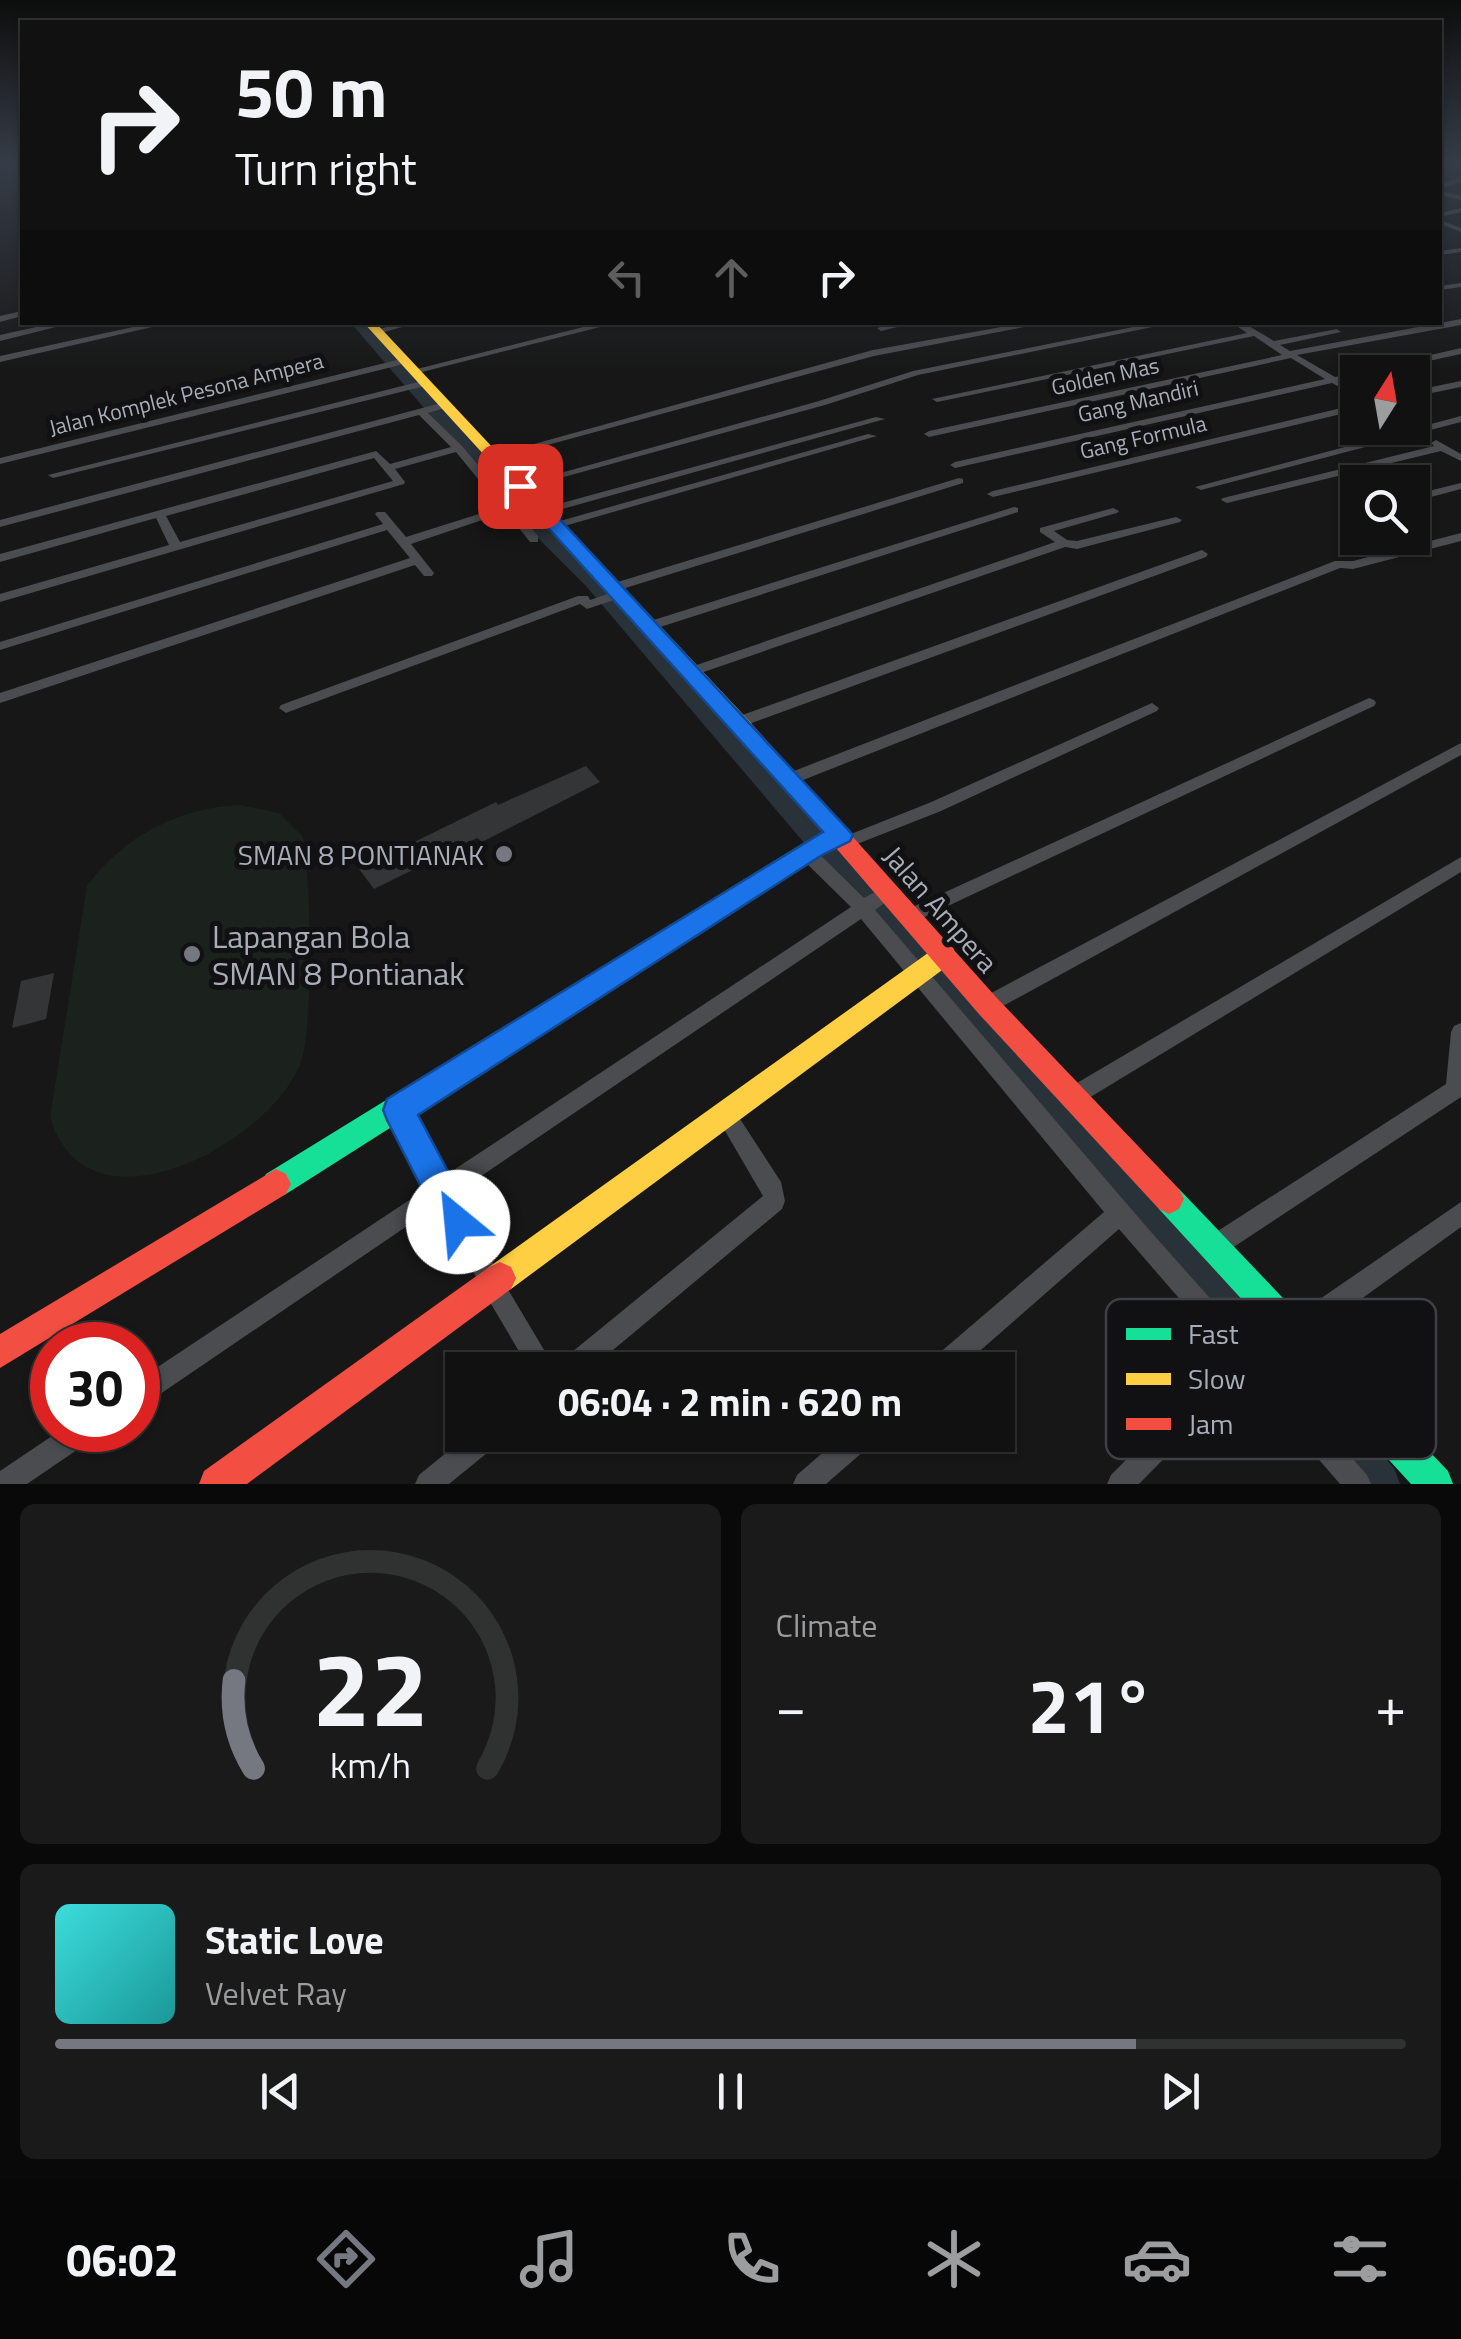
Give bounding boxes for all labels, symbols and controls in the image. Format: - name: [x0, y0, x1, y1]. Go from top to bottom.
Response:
- text: 50 m: [235, 38, 388, 144]
- icon: right: [70, 60, 200, 190]
- text: Turn right: [235, 134, 417, 202]
- icon: left: [599, 250, 654, 305]
- icon: ahead: [704, 250, 759, 305]
- icon: right: [809, 250, 864, 305]
- street label: Jalan Komplek Pesona Ampera: [45, 343, 327, 445]
- street label: Golden Mas: [1048, 348, 1162, 404]
- north arrow: [1340, 355, 1430, 445]
- map controls: [1340, 355, 1430, 555]
- street label: Gang Mandiri: [1074, 371, 1202, 431]
- street label: Gang Formula: [1076, 406, 1210, 468]
- pin: [478, 444, 563, 529]
- icon: arrive: [493, 459, 548, 514]
- button: search: [1340, 465, 1430, 555]
- place label: SMAN 8 PONTIANAK: [238, 833, 484, 876]
- street label: Jalan Ampera: [873, 836, 1009, 982]
- marker: SMAN 8 PONTIANAK: [493, 843, 515, 865]
- place label: Lapangan Bola SMAN 8 Pontianak: [212, 912, 465, 997]
- marker: Lapangan Bola SMAN 8 Pontianak: [181, 943, 203, 965]
- position arrow: [406, 1170, 510, 1274]
- legend: [1106, 1299, 1436, 1459]
- text: Fast: [1188, 1312, 1239, 1355]
- speed limit sign: 30: [30, 1322, 160, 1452]
- text: Slow: [1188, 1357, 1246, 1400]
- text: 06:04 · 2 min · 620 m: [558, 1373, 902, 1431]
- text: Jam: [1188, 1402, 1234, 1445]
- text: Climate: [776, 1601, 877, 1649]
- text: 22: [312, 1608, 428, 1766]
- text: 21°: [1028, 1648, 1154, 1762]
- text: −: [776, 1664, 806, 1747]
- text: +: [1375, 1664, 1406, 1747]
- text: km/h: [330, 1737, 411, 1792]
- text: Static Love: [205, 1911, 384, 1969]
- text: Velvet Ray: [205, 1969, 347, 2017]
- icon: previous: [253, 2064, 308, 2119]
- icon: pause: [703, 2064, 758, 2119]
- icon: next: [1153, 2064, 1208, 2119]
- icon: directions: [311, 2224, 381, 2294]
- icon: music: [514, 2224, 584, 2294]
- icon: phone: [717, 2224, 787, 2294]
- icon: climate: [919, 2224, 989, 2294]
- icon: car: [1122, 2224, 1192, 2294]
- icon: filters: [1325, 2224, 1395, 2294]
- text: 06:02: [66, 2225, 179, 2293]

